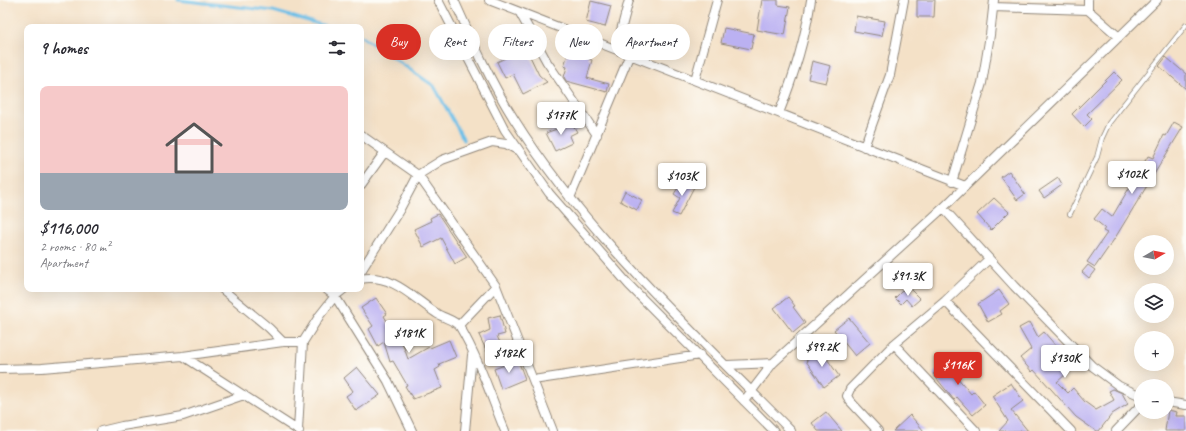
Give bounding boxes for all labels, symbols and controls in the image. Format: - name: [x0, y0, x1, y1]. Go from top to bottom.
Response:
- chip: Buy: [376, 24, 421, 60]
- chip: Rent: [429, 24, 480, 60]
- chip: Filters: [488, 24, 547, 60]
- chip: New: [555, 24, 603, 60]
- chip: Apartment: [611, 24, 690, 60]
- icon: filters: [326, 37, 348, 59]
- text: 9 homes: [40, 38, 88, 59]
- pin: $177K: [533, 102, 589, 136]
- text: $177K: [546, 107, 576, 123]
- icon: home: [158, 112, 230, 184]
- pin: $102K: [1104, 161, 1160, 195]
- pin: $103K: [654, 163, 710, 197]
- text: $102K: [1117, 166, 1147, 182]
- text: $103K: [667, 168, 697, 184]
- text: $116,000: [40, 218, 97, 239]
- north arrow: [1134, 235, 1174, 275]
- map controls: [1134, 235, 1174, 419]
- text: 2 rooms · 80 m²: [40, 239, 110, 255]
- text: Apartment: [40, 255, 88, 271]
- pin: $91.3K: [875, 263, 941, 297]
- text: $91.3K: [892, 268, 924, 284]
- button: layers: [1134, 283, 1174, 323]
- pin: $181K: [381, 320, 437, 354]
- text: $181K: [394, 325, 424, 341]
- button: +: [1134, 331, 1174, 371]
- pin: $99.2K: [789, 334, 855, 368]
- text: $99.2K: [806, 339, 838, 355]
- pin: $182K: [481, 340, 537, 374]
- text: $182K: [494, 345, 524, 361]
- pin: $130K: [1037, 345, 1093, 379]
- text: $130K: [1050, 350, 1080, 366]
- pin: $116K: [930, 352, 986, 386]
- text: $116K: [943, 357, 973, 373]
- button: −: [1134, 379, 1174, 419]

